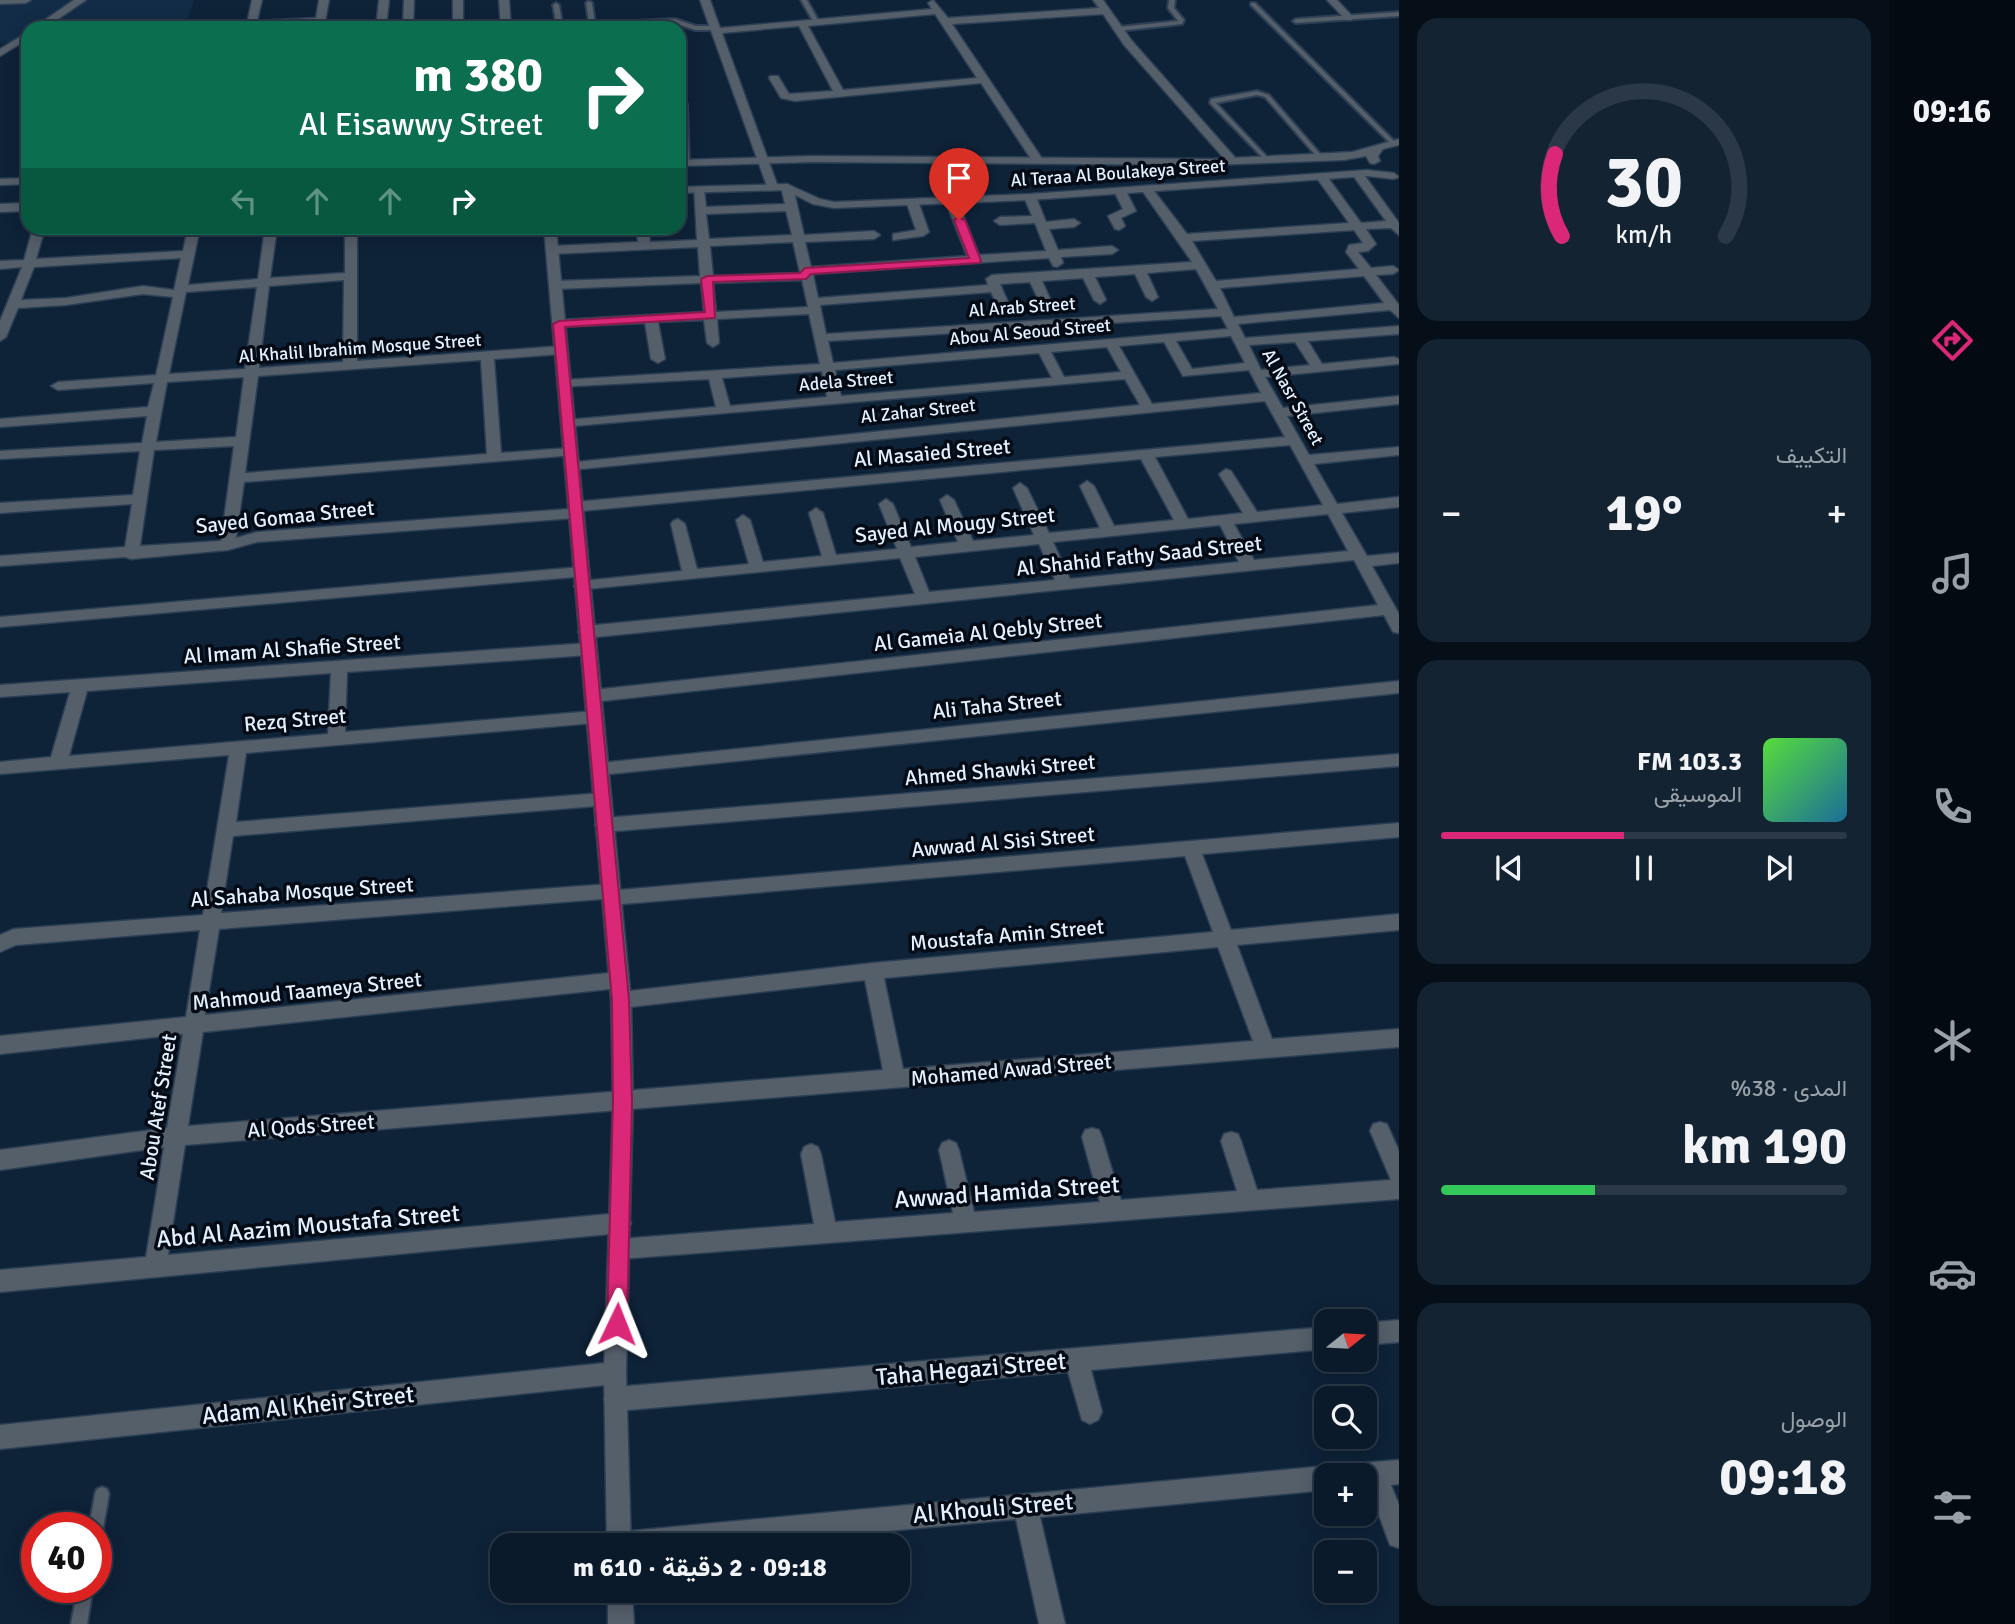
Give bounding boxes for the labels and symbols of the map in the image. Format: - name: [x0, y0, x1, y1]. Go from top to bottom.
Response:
- pin: [929, 148, 989, 220]
- street label: Al Teraa Al Boulakeya Street: [1010, 155, 1226, 191]
- street label: Al Arab Street: [968, 292, 1076, 322]
- street label: Abou Al Seoud Street: [948, 314, 1112, 350]
- street label: Al Khalil Ibrahim Mosque Street: [238, 329, 482, 367]
- street label: Al Nasr Street: [1257, 345, 1329, 449]
- street label: Adela Street: [798, 366, 894, 396]
- street label: Al Zahar Street: [859, 394, 977, 428]
- street label: Al Masaied Street: [852, 433, 1012, 473]
- street label: Sayed Gomaa Street: [194, 495, 376, 539]
- street label: Sayed Al Mougy Street: [854, 502, 1056, 548]
- street label: Al Shahid Fathy Saad Street: [1015, 530, 1263, 582]
- street label: Al Gameia Al Qebly Street: [873, 607, 1103, 657]
- street label: Al Imam Al Shafie Street: [183, 628, 401, 670]
- street label: Ali Taha Street: [931, 685, 1063, 725]
- street label: Rezq Street: [243, 703, 347, 737]
- street label: Ahmed Shawki Street: [904, 749, 1096, 791]
- street label: Awwad Al Sisi Street: [910, 821, 1096, 863]
- street label: Al Sahaba Mosque Street: [190, 871, 414, 913]
- street label: Moustafa Amin Street: [909, 914, 1105, 956]
- street label: Mahmoud Taameya Street: [191, 966, 423, 1016]
- street label: Abou Atef Street: [134, 1032, 182, 1182]
- street label: Mohamed Awad Street: [909, 1048, 1113, 1092]
- street label: Al Qods Street: [246, 1109, 376, 1143]
- street label: Awwad Hamida Street: [893, 1169, 1121, 1215]
- street label: Abd Al Aazim Moustafa Street: [155, 1198, 461, 1254]
- position arrow: [580, 1287, 654, 1361]
- north arrow: [1314, 1309, 1377, 1372]
- street label: Taha Hegazi Street: [875, 1346, 1067, 1392]
- street label: Adam Al Kheir Street: [200, 1379, 416, 1431]
- street label: Al Khouli Street: [911, 1486, 1075, 1530]
- speed limit sign: 40: [21, 1512, 112, 1603]

